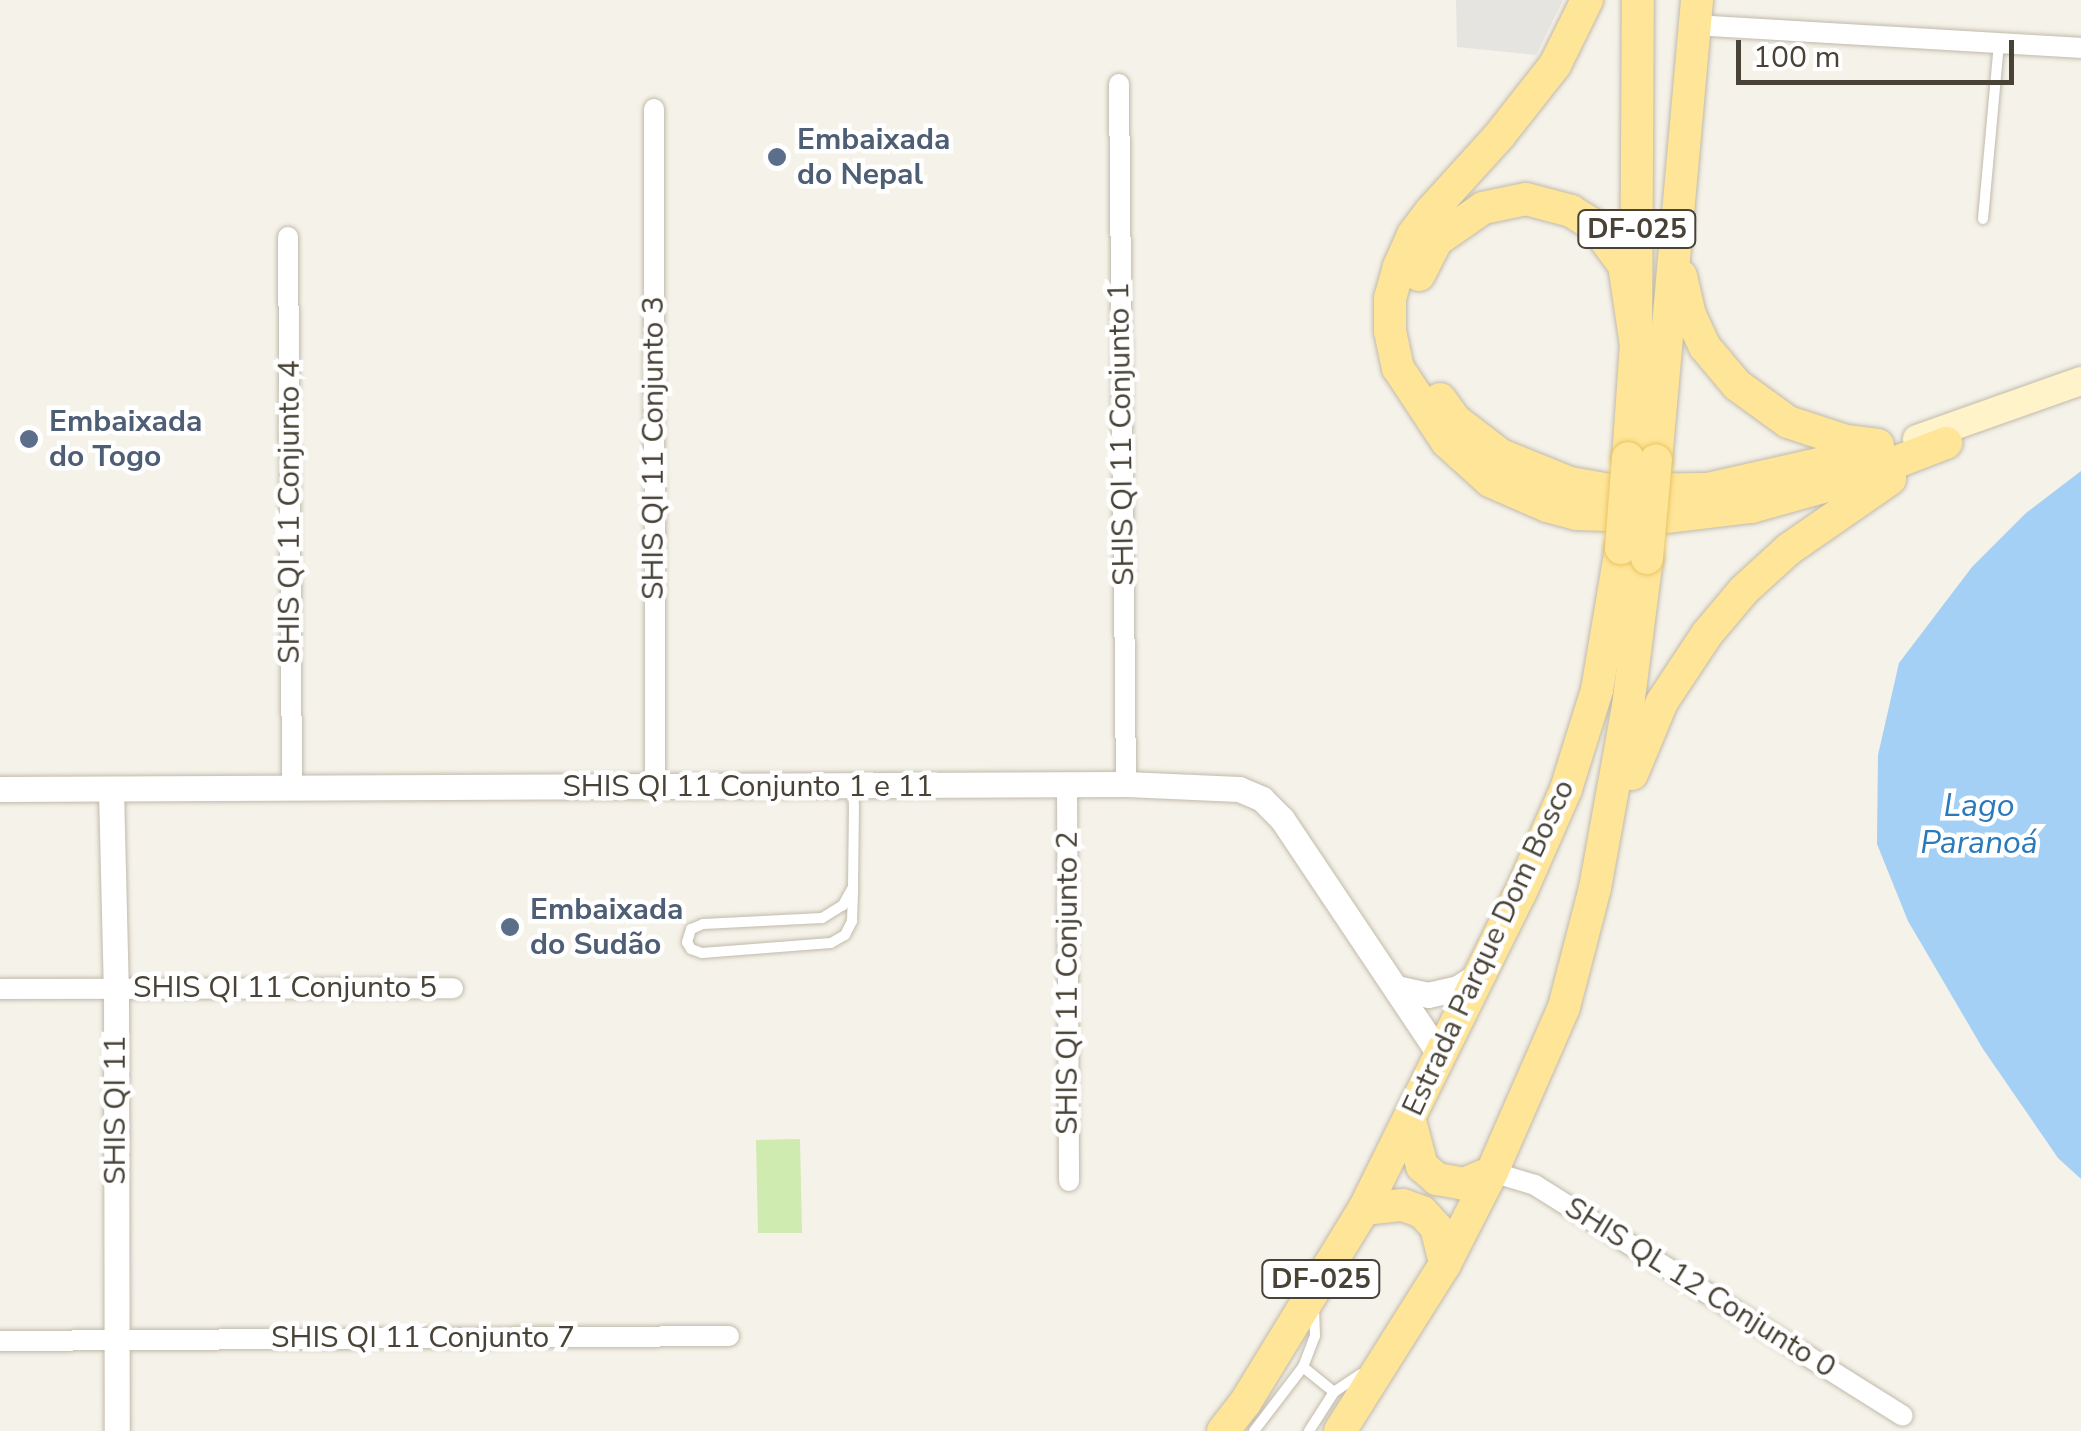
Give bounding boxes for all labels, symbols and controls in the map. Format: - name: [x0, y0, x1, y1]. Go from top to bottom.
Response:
- scale bar: [1741, 20, 2018, 82]
- text: 100 m: [1753, 37, 1840, 78]
- place label: Embaixada do Nepal: [797, 122, 950, 192]
- marker: Embaixada do Nepal: [766, 146, 788, 168]
- road number: DF-025: [1577, 206, 1697, 252]
- street label: SHIS QI 11 Conjunto 1: [1101, 282, 1143, 586]
- street label: SHIS QI 11 Conjunto 3: [636, 296, 672, 600]
- street label: SHIS QI 11 Conjunto 4: [272, 360, 308, 664]
- place label: Embaixada do Togo: [49, 404, 202, 474]
- marker: Embaixada do Togo: [18, 428, 40, 450]
- street label: SHIS QI 11 Conjunto 1 e 11: [562, 769, 934, 805]
- street label: Estrada Parque Dom Bosco: [1395, 774, 1583, 1122]
- water label: Lago Paranoá: [1920, 788, 2038, 863]
- street label: SHIS QI 11 Conjunto 2: [1050, 831, 1086, 1135]
- place label: Embaixada do Sudão: [530, 892, 683, 962]
- marker: Embaixada do Sudão: [499, 916, 521, 938]
- street label: SHIS QI 11 Conjunto 5: [133, 970, 437, 1006]
- street label: SHIS QI 11: [98, 1035, 134, 1185]
- street label: SHIS QL 12 Conjunto 0: [1558, 1190, 1842, 1386]
- road number: DF-025: [1261, 1256, 1381, 1302]
- street label: SHIS QI 11 Conjunto 7: [271, 1320, 575, 1356]

